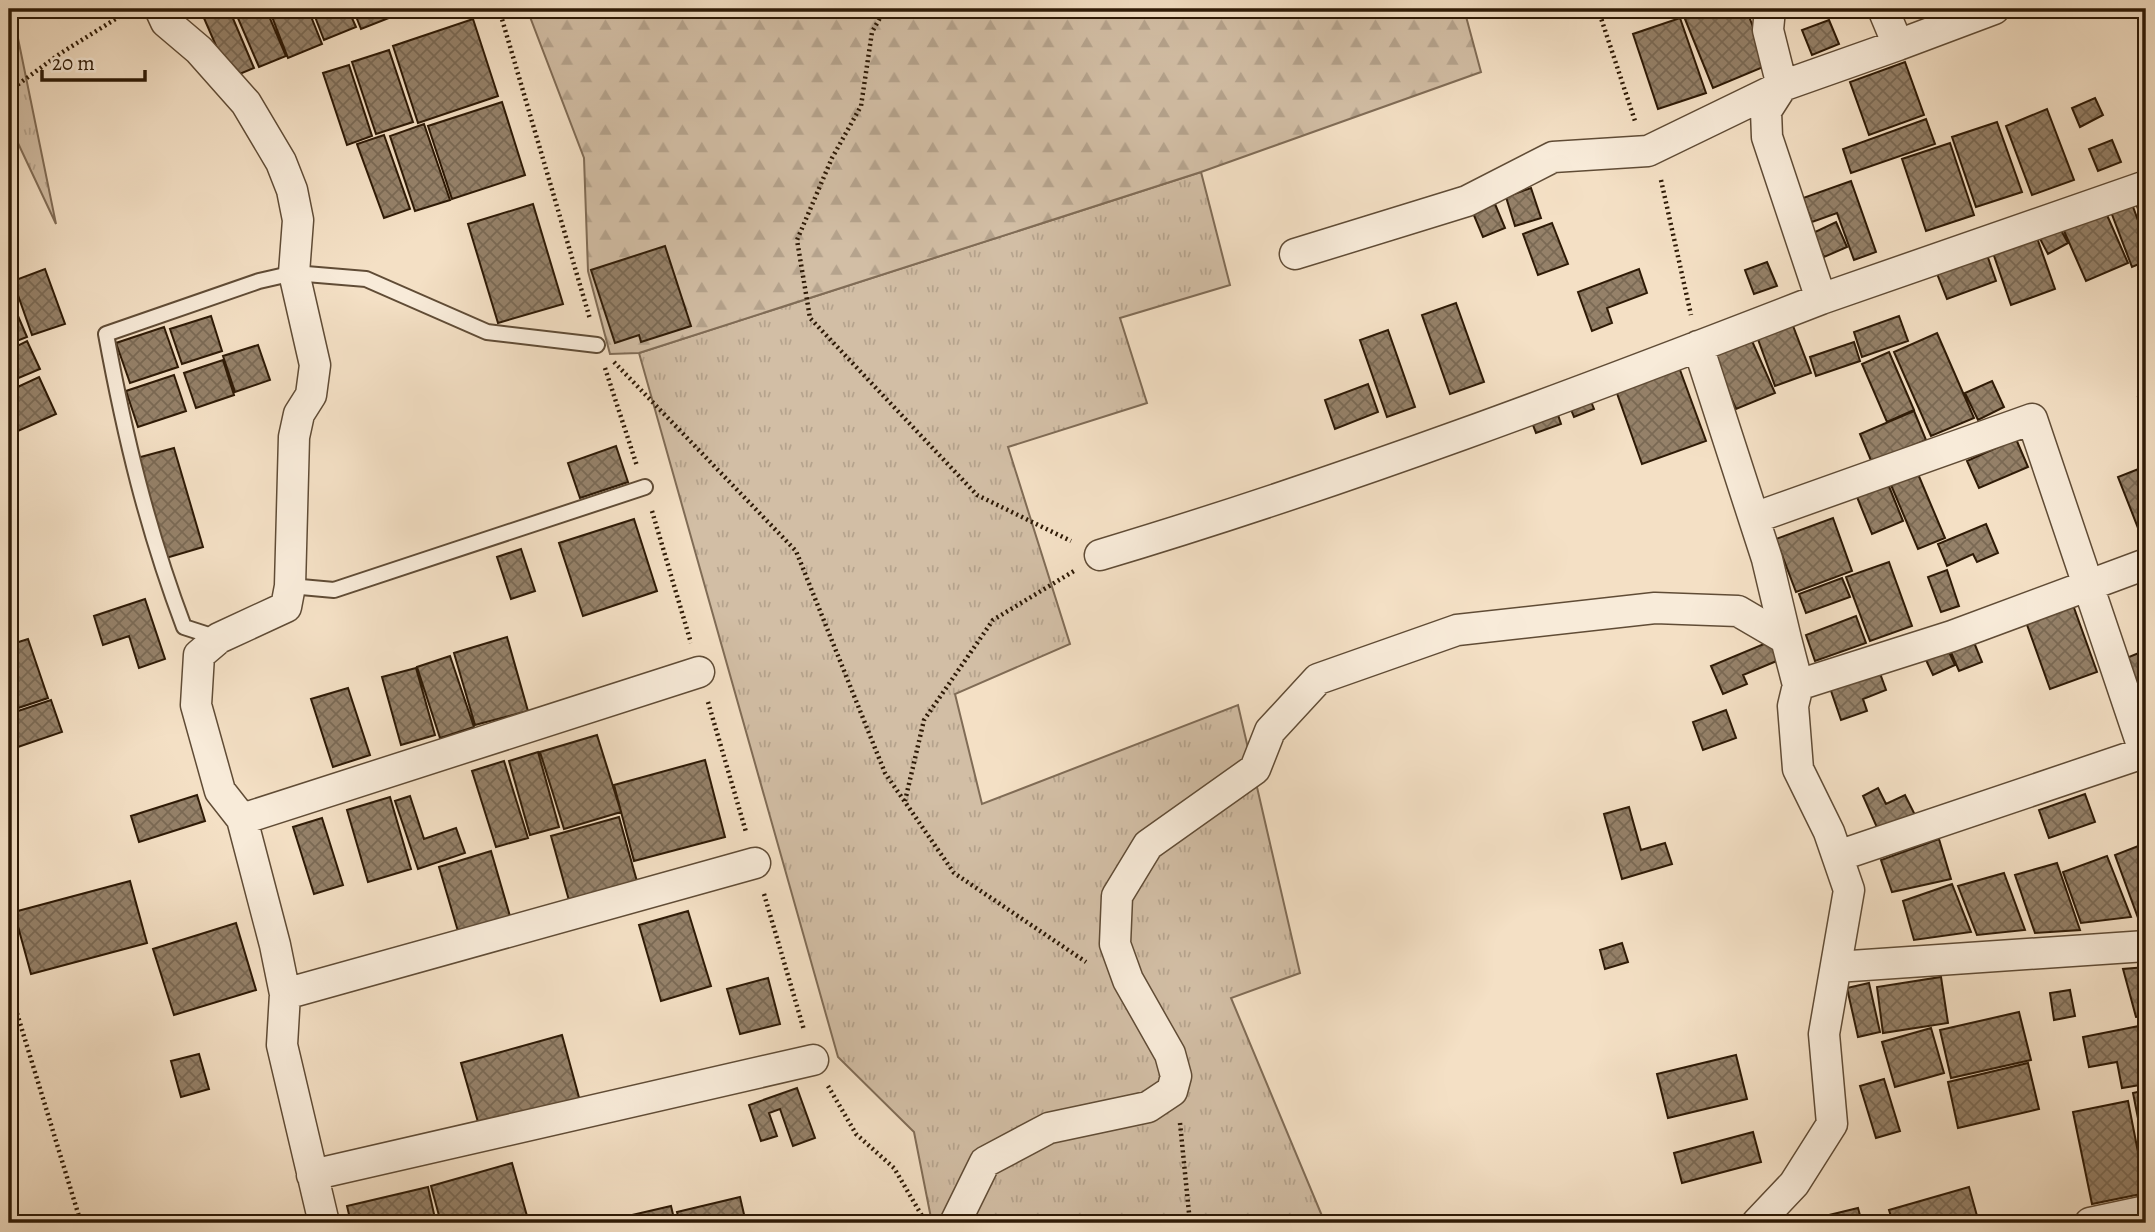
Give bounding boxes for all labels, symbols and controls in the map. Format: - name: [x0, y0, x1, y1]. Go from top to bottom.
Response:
- scale bar: [42, 38, 145, 82]
- text: 20 m: [52, 49, 95, 77]

